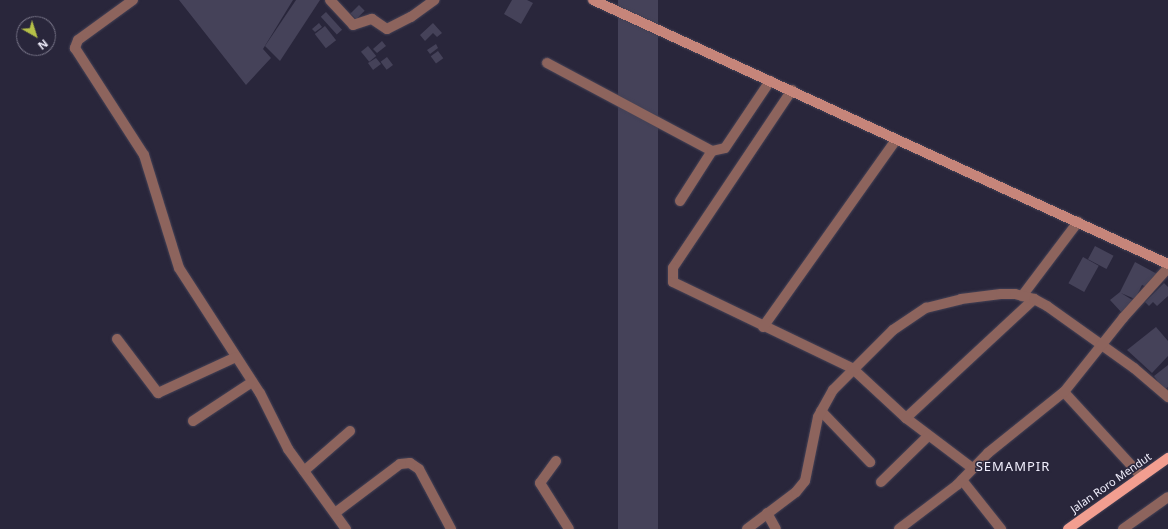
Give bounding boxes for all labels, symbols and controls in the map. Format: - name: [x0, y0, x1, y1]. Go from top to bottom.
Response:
- north arrow: [16, 16, 56, 56]
- text: N: [35, 36, 51, 54]
- street label: Jalan Roro Mendut: [1068, 450, 1154, 516]
- district label: SEMAMPIR: [976, 458, 1050, 474]

